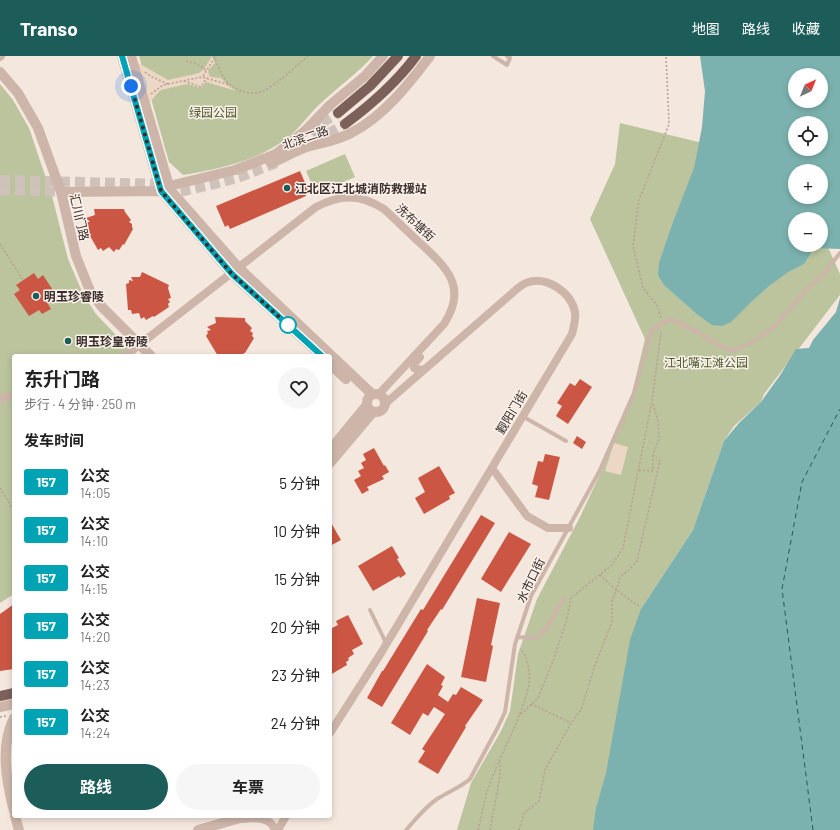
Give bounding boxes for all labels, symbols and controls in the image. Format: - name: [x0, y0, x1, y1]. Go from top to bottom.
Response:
- text: Transo: [20, 17, 78, 40]
- text: 地图: [692, 20, 720, 37]
- text: 路线: [742, 20, 770, 37]
- text: 收藏: [792, 20, 820, 37]
- north arrow: [788, 68, 828, 108]
- map controls: [788, 68, 828, 252]
- your location: [121, 76, 141, 96]
- park label: 绿园公园: [189, 105, 237, 119]
- button: locate: [788, 116, 828, 156]
- street label: 北滨二路: [280, 123, 330, 151]
- button: +: [788, 164, 828, 204]
- place label: 江北区江北城消防救援站: [295, 181, 427, 195]
- marker: 江北区江北城消防救援站: [282, 183, 292, 193]
- street label: 汇川门路: [68, 192, 92, 242]
- street label: 洗布塘街: [394, 201, 438, 243]
- button: −: [788, 212, 828, 252]
- place label: 明玉珍睿陵: [44, 289, 104, 303]
- marker: 明玉珍睿陵: [31, 291, 41, 301]
- unlabelled marker: [279, 316, 297, 334]
- place label: 明玉珍皇帝陵: [76, 334, 148, 348]
- marker: 明玉珍皇帝陵: [63, 336, 73, 346]
- park label: 江北嘴江滩公园: [664, 355, 748, 369]
- text: 东升门路: [24, 367, 100, 390]
- button: heart: [278, 367, 320, 409]
- street label: 觐阳门街: [493, 388, 529, 436]
- text: 步行 · 4 分钟 · 250 m: [24, 396, 136, 412]
- text: 发车时间: [24, 431, 84, 449]
- text: 公交: [80, 466, 110, 484]
- text: 157: [36, 473, 56, 490]
- text: 5 分钟: [279, 474, 320, 492]
- text: 14:05: [80, 485, 110, 501]
- text: 公交: [80, 514, 110, 532]
- text: 157: [36, 521, 56, 538]
- text: 10 分钟: [273, 522, 320, 540]
- text: 14:10: [80, 533, 108, 549]
- street label: 水市口街: [513, 555, 547, 605]
- text: 公交: [80, 562, 110, 580]
- text: 157: [36, 569, 56, 586]
- text: 15 分钟: [274, 570, 320, 588]
- text: 14:15: [80, 581, 107, 597]
- text: 公交: [80, 610, 110, 628]
- text: 157: [36, 617, 56, 634]
- text: 20 分钟: [270, 618, 320, 636]
- text: 14:20: [80, 629, 110, 645]
- text: 公交: [80, 658, 110, 676]
- text: 157: [36, 665, 56, 682]
- text: 23 分钟: [271, 666, 320, 684]
- text: 14:23: [80, 677, 110, 693]
- text: 公交: [80, 706, 110, 724]
- text: 157: [36, 713, 56, 730]
- text: 24 分钟: [271, 714, 320, 732]
- text: 14:24: [80, 725, 110, 741]
- button: 路线: [24, 764, 168, 810]
- button: 车票: [176, 764, 320, 810]

